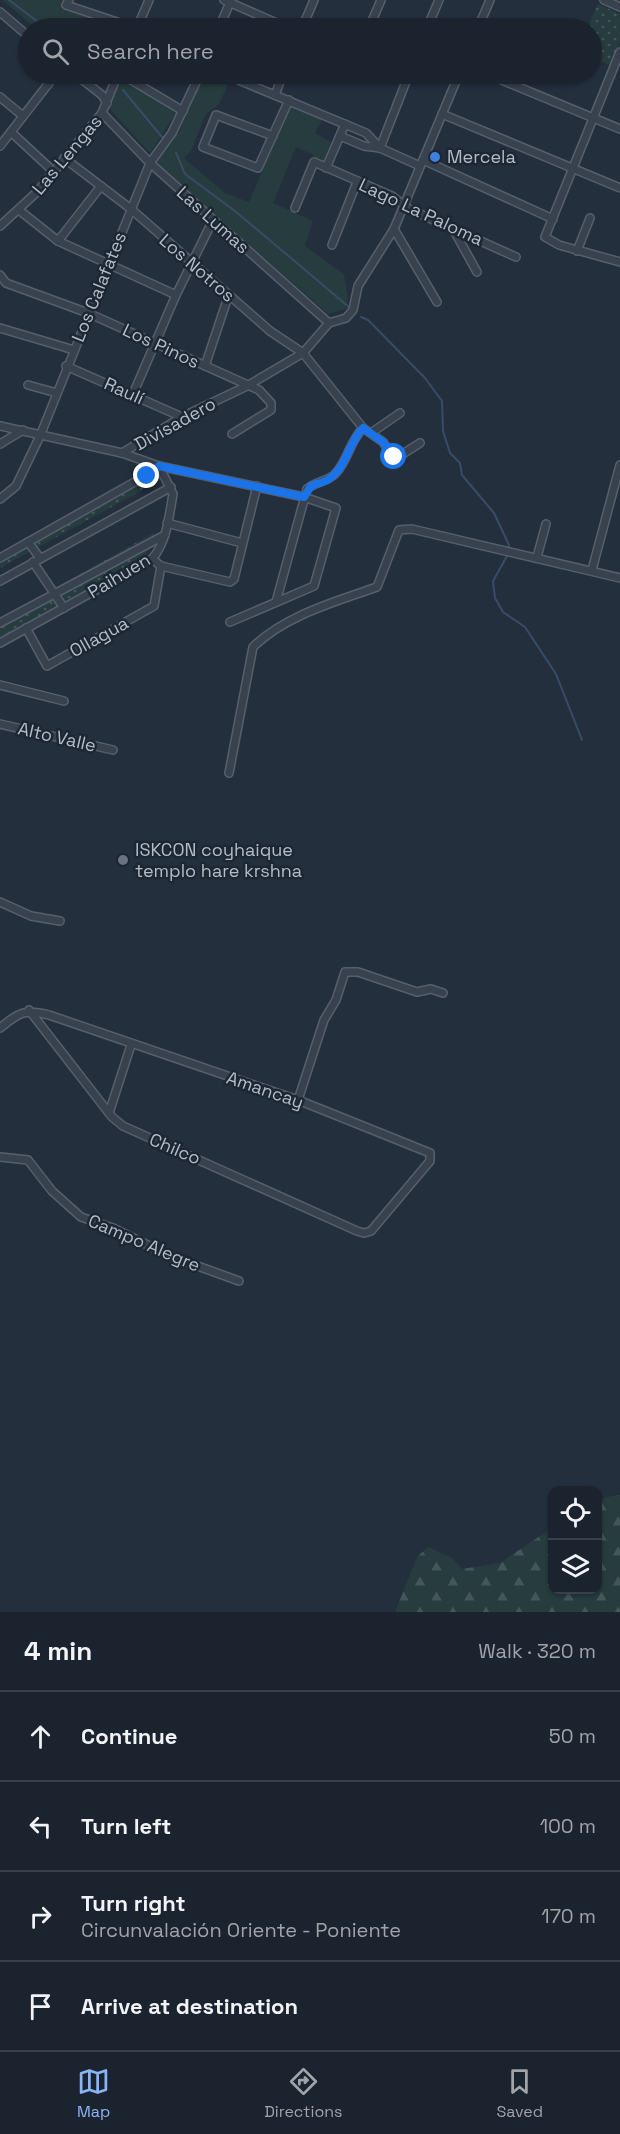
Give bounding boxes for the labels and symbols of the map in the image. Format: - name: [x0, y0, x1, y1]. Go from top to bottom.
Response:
- street label: Las Lengas: [27, 110, 107, 199]
- place label: Mercela: [447, 145, 516, 168]
- marker: Mercela: [428, 150, 442, 164]
- street label: Lago La Paloma: [355, 173, 487, 250]
- street label: Las Lumas: [172, 181, 255, 258]
- street label: Los Calafates: [66, 228, 131, 345]
- street label: Los Notros: [155, 228, 240, 307]
- street label: Los Pinos: [119, 318, 203, 373]
- street label: Raulí: [101, 372, 148, 410]
- street label: Divisadero: [130, 392, 220, 455]
- route start: [380, 443, 406, 469]
- route end: [133, 462, 159, 488]
- street label: Paihuen: [83, 548, 154, 603]
- street label: Ollagua: [65, 611, 132, 662]
- street label: Alto Valle: [16, 716, 98, 757]
- place label: ISKCON coyhaique templo hare krshna: [135, 838, 302, 882]
- marker: ISKCON coyhaique templo hare krshna: [116, 853, 130, 867]
- street label: Amancay: [224, 1066, 307, 1113]
- street label: Chilco: [146, 1128, 204, 1170]
- street label: Campo Alegre: [85, 1209, 204, 1276]

